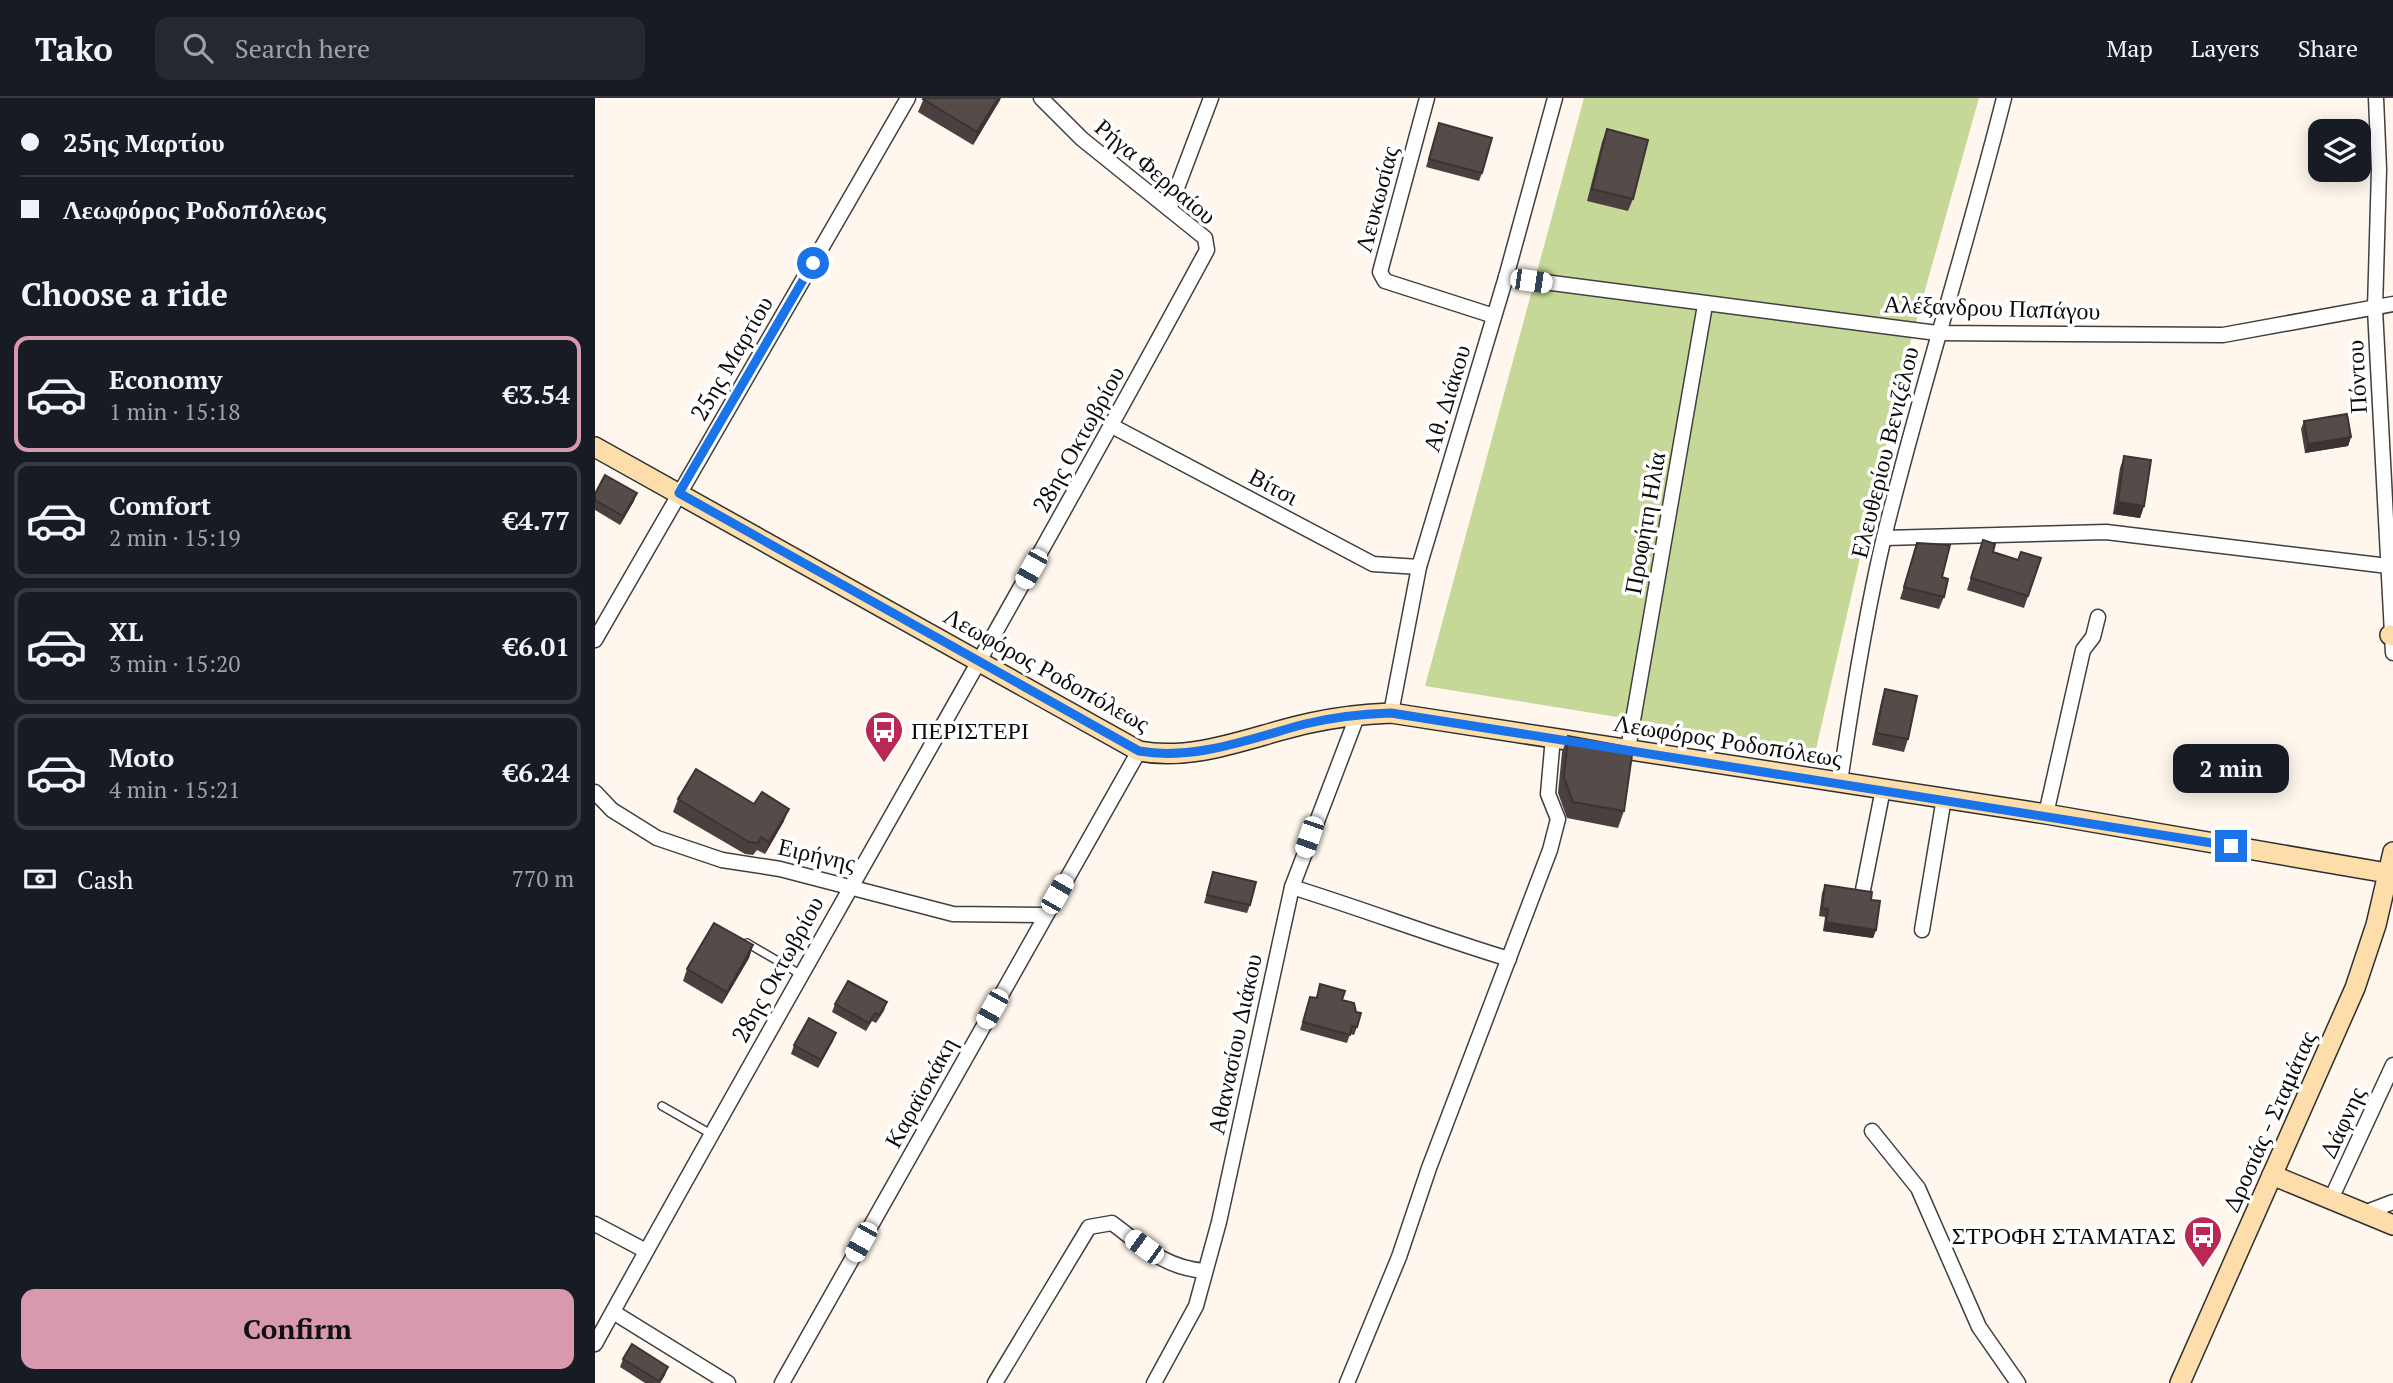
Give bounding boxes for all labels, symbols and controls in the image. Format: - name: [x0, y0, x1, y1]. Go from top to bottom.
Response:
- search box: [155, 17, 645, 80]
- text: Tako: [35, 27, 113, 70]
- icon: search: [179, 29, 217, 67]
- text: Search here: [235, 31, 370, 65]
- text: Map: [2106, 32, 2153, 64]
- text: Layers: [2191, 32, 2260, 64]
- text: Share: [2298, 32, 2358, 64]
- street label: Ρήγα Φερραίου: [1088, 111, 1224, 231]
- map controls: [2308, 119, 2371, 182]
- button: layers: [2308, 119, 2371, 182]
- text: 25ης Μαρτίου: [63, 125, 225, 159]
- street label: Λευκωσίας: [1347, 142, 1406, 256]
- text: Λεωφόρος Ροδοπόλεως: [63, 192, 326, 226]
- route start: [797, 247, 829, 279]
- car: [1509, 268, 1554, 294]
- text: Choose a ride: [21, 273, 228, 315]
- street label: Αλέξανδρου Παπάγου: [1883, 287, 2101, 327]
- street label: 25ης Μαρτίου: [682, 290, 780, 426]
- street label: Πόντου: [2338, 339, 2374, 415]
- street label: Αθ. Διάκου: [1415, 341, 1477, 455]
- street label: Ελευθερίου Βενιζέλου: [1842, 343, 1926, 561]
- street label: 28ης Οκτωβρίου: [1025, 360, 1131, 518]
- text: Economy: [109, 362, 222, 396]
- icon: car: [25, 363, 88, 426]
- text: €3.54: [504, 377, 570, 411]
- text: 1 min · 15:18: [109, 396, 241, 427]
- street label: Προφήτη Ηλία: [1616, 449, 1672, 597]
- street label: Βίτσι: [1244, 460, 1305, 512]
- text: Comfort: [109, 488, 211, 522]
- icon: car: [25, 489, 88, 552]
- text: €4.77: [504, 503, 570, 537]
- text: 2 min · 15:19: [109, 522, 241, 553]
- car: [1012, 546, 1051, 592]
- street label: Λεωφόρος Ροδοπόλεως: [938, 599, 1156, 739]
- text: XL: [109, 614, 143, 648]
- icon: car: [25, 615, 88, 678]
- text: €6.01: [504, 629, 570, 663]
- text: 3 min · 15:20: [109, 648, 241, 679]
- street label: Λεωφόρος Ροδοπόλεως: [1611, 706, 1845, 774]
- bus stop icon: ΠΕΡΙΣΤΕΡΙ: [863, 709, 905, 764]
- place label: ΠΕΡΙΣΤΕΡΙ: [911, 714, 1029, 746]
- text: Moto: [109, 740, 174, 774]
- icon: car: [25, 741, 88, 804]
- callout: 2 min: [2173, 744, 2289, 794]
- text: 2 min: [2200, 753, 2262, 784]
- text: €6.24: [504, 755, 570, 789]
- text: 4 min · 15:21: [109, 774, 241, 805]
- car: [1293, 814, 1326, 860]
- street label: Ειρήνης: [775, 830, 859, 879]
- route end: [2215, 830, 2247, 862]
- icon: cash: [21, 860, 59, 898]
- text: Cash: [77, 862, 133, 896]
- text: 770 m: [512, 863, 574, 894]
- car: [1038, 871, 1077, 917]
- street label: 28ης Οκτωβρίου: [724, 890, 830, 1048]
- street label: Αθανασίου Διάκου: [1199, 951, 1269, 1137]
- car: [973, 986, 1012, 1032]
- street label: Δροσιάς - Σταμάτας: [2215, 1025, 2323, 1216]
- street label: Καραϊσκάκη: [876, 1031, 964, 1153]
- street label: Δάφνης: [2312, 1081, 2373, 1163]
- bus stop icon: ΣΤΡΟΦΗ ΣΤΑΜΑΤΑΣ: [2182, 1214, 2224, 1269]
- car: [842, 1219, 881, 1265]
- place label: ΣΤΡΟΦΗ ΣΤΑΜΑΤΑΣ: [1952, 1219, 2176, 1251]
- car: [1121, 1226, 1168, 1268]
- button: Confirm: [21, 1289, 574, 1369]

